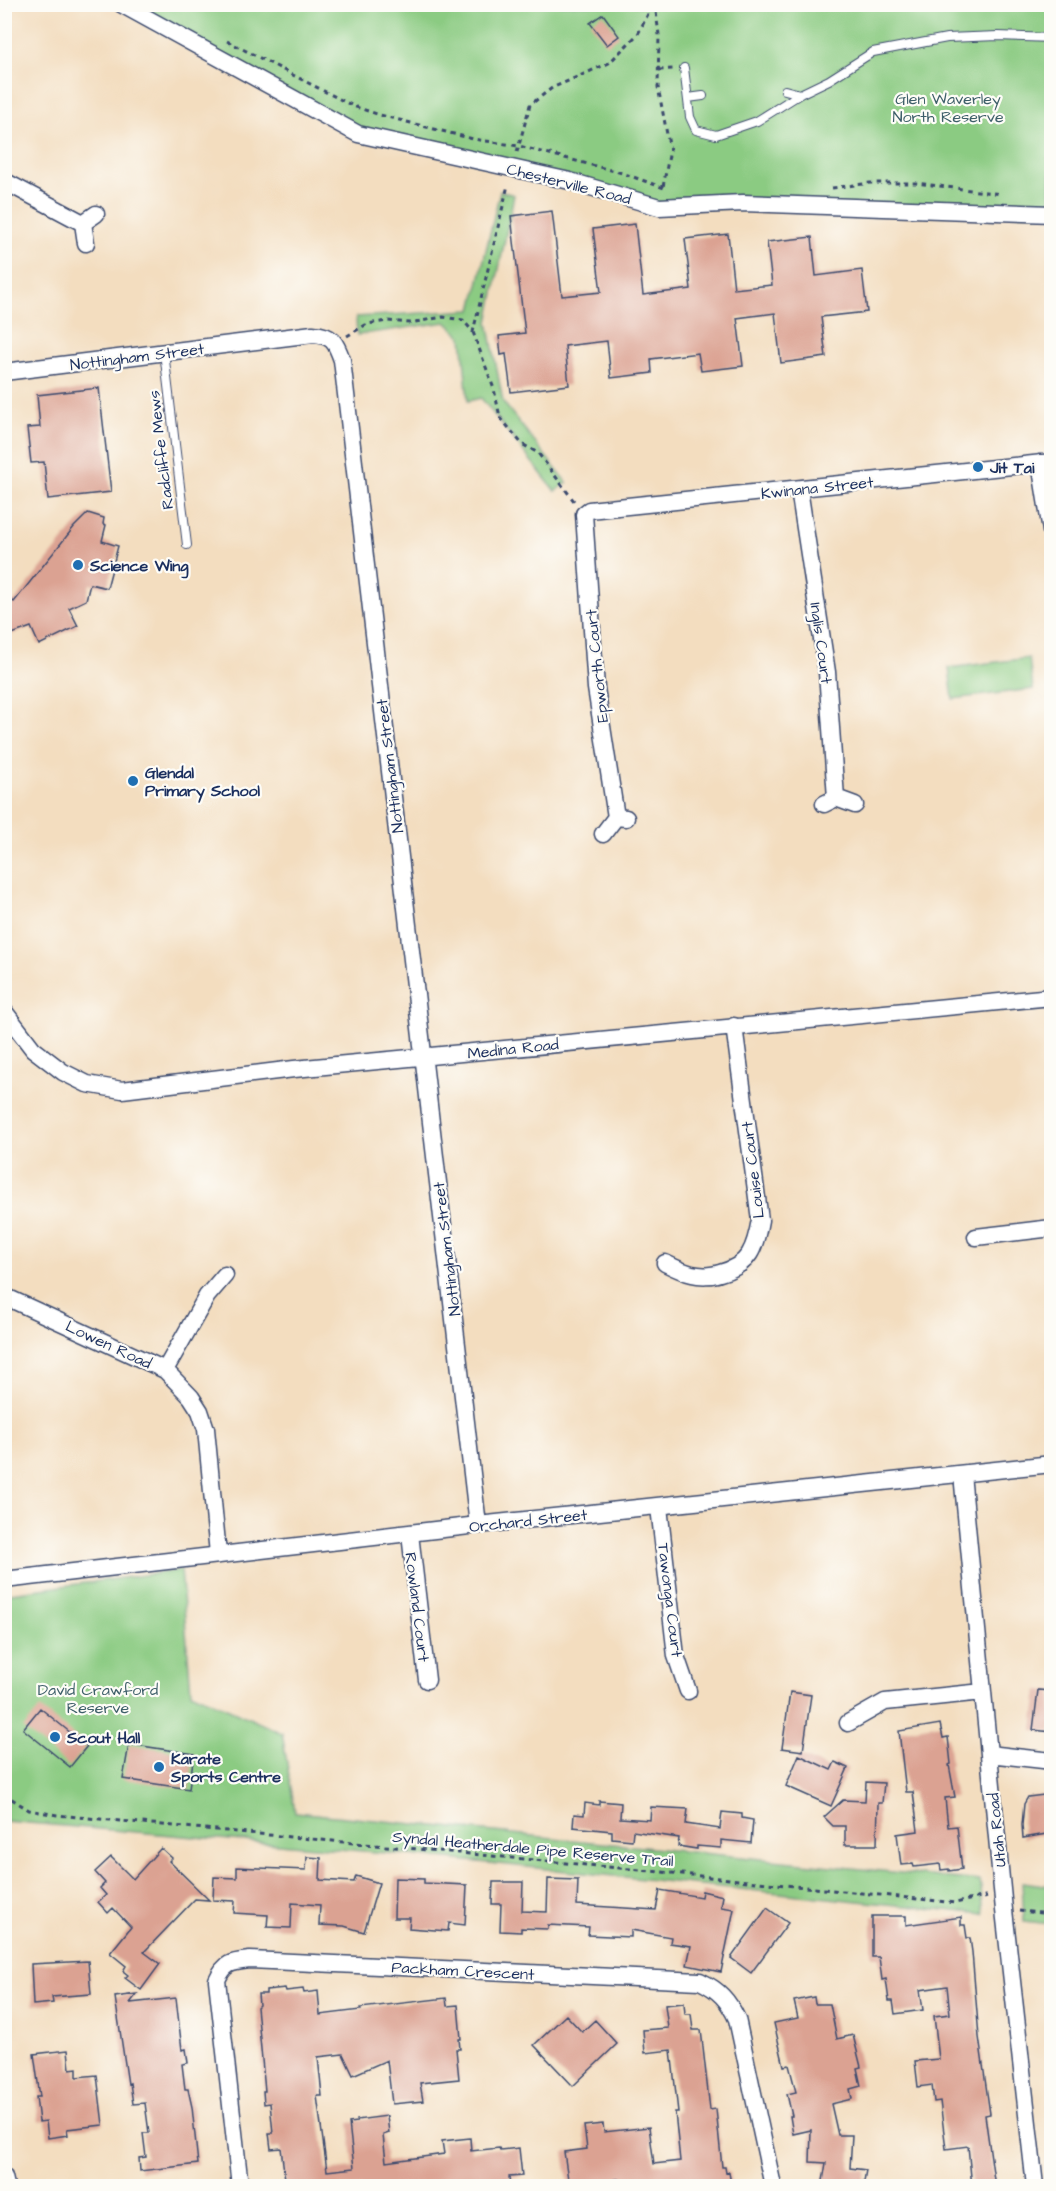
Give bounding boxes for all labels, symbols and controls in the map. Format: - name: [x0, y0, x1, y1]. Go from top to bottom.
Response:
- park label: Glen Waverley North Reserve: [892, 88, 1004, 128]
- street label: Chesterville Road: [504, 158, 633, 210]
- street label: Nottingham Street: [69, 338, 206, 377]
- street label: Radcliffe Mews: [143, 389, 179, 511]
- place label: Jit Tai: [989, 457, 1035, 479]
- marker: Jit Tai: [971, 460, 985, 474]
- street label: Kwinana Street: [760, 471, 875, 505]
- place label: Science Wing: [89, 555, 189, 579]
- marker: Science Wing: [71, 558, 85, 572]
- street label: Inglis Court: [803, 601, 838, 686]
- street label: Epworth Court: [580, 608, 614, 724]
- street label: Nottingham Street: [371, 697, 410, 834]
- place label: Glendal Primary School: [145, 762, 260, 803]
- marker: Glendal Primary School: [126, 774, 140, 788]
- street label: Medina Road: [466, 1033, 560, 1065]
- street label: Louise Court: [736, 1120, 770, 1220]
- street label: Nottingham Street: [428, 1180, 467, 1317]
- street label: Lowen Road: [62, 1315, 155, 1374]
- street label: Orchard Street: [468, 1504, 589, 1538]
- street label: Tawonga Court: [651, 1542, 688, 1659]
- street label: Rowland Court: [399, 1551, 435, 1664]
- park label: David Crawford Reserve: [38, 1679, 158, 1719]
- place label: Scout Hall: [66, 1727, 141, 1749]
- marker: Scout Hall: [48, 1730, 62, 1744]
- place label: Karate Sports Centre: [170, 1748, 281, 1788]
- marker: Karate Sports Centre: [152, 1760, 166, 1774]
- street label: Utah Road: [982, 1792, 1012, 1868]
- street label: Syndal Heatherdale Pipe Reserve Trail: [391, 1826, 674, 1873]
- street label: Packham Crescent: [391, 1956, 536, 1986]

